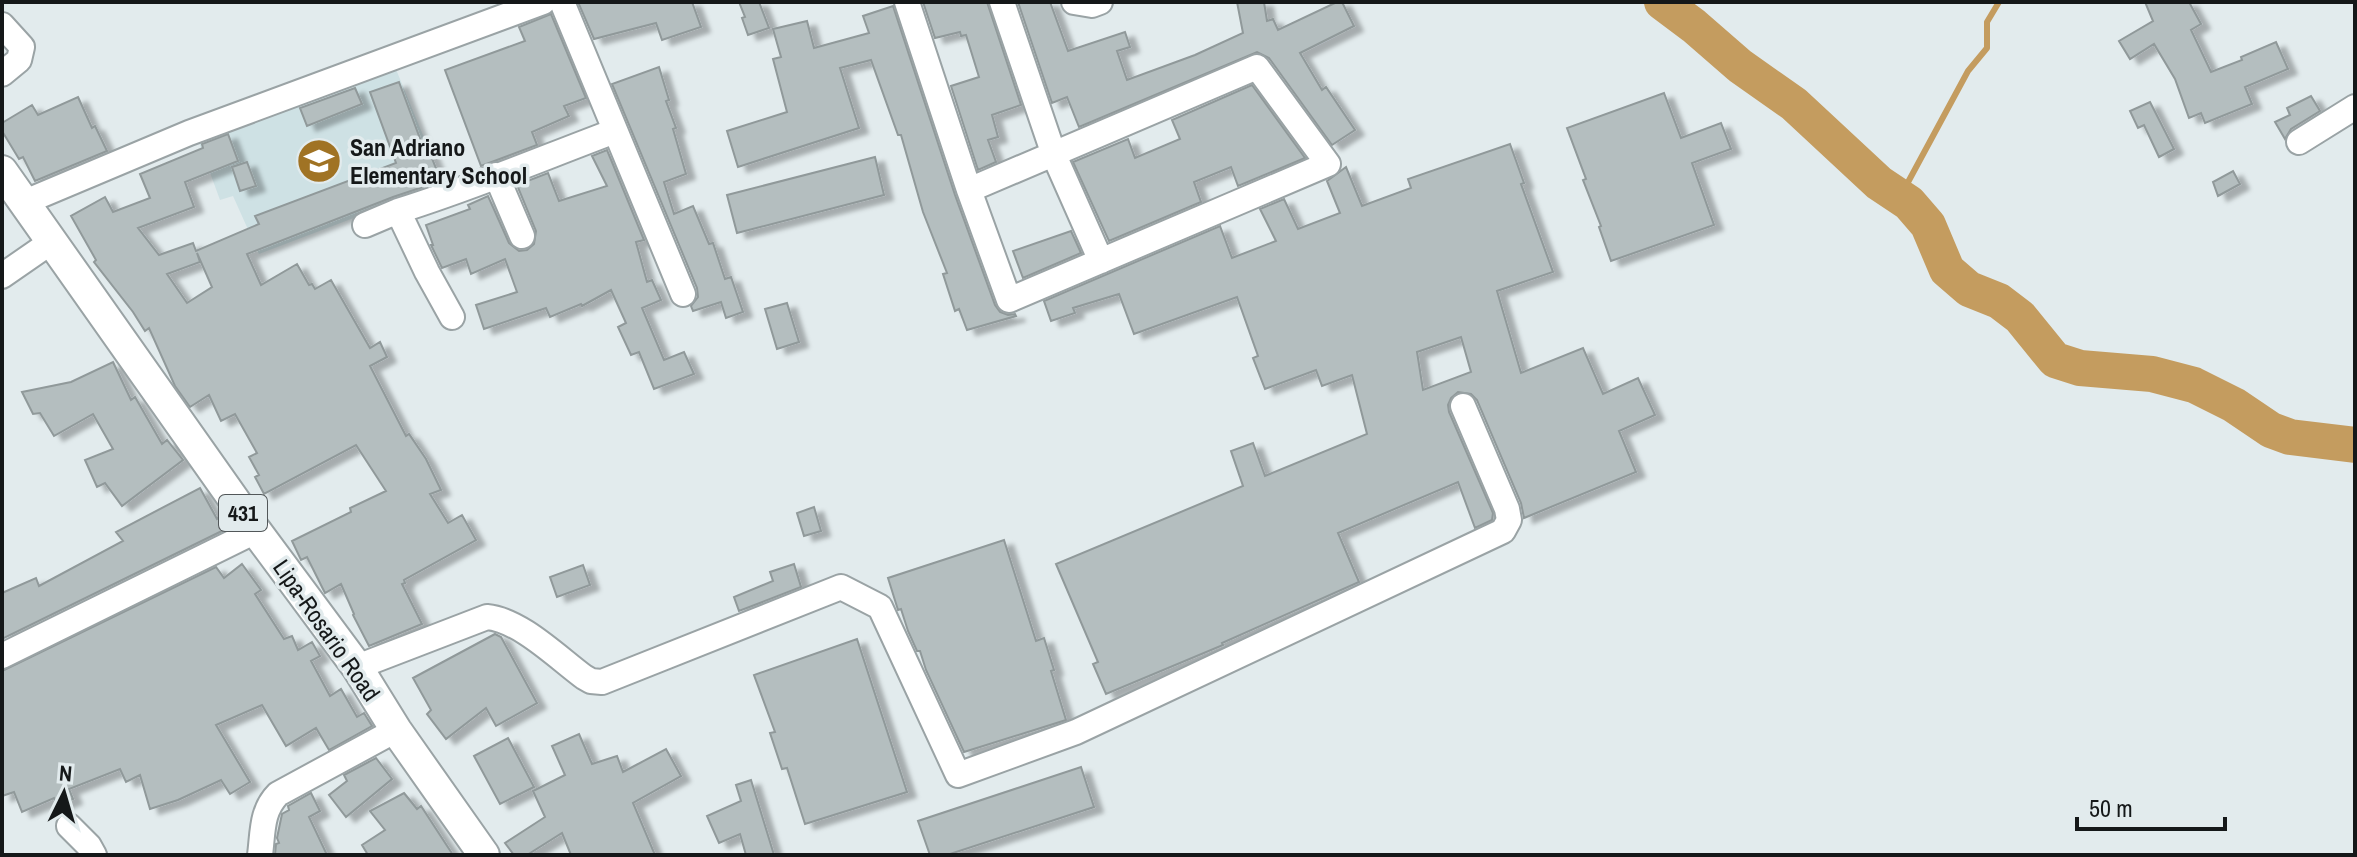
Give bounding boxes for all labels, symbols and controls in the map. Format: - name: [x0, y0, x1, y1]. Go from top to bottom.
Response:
- place label: San Adriano Elementary School: [350, 131, 527, 191]
- school or university icon: San Adriano Elementary School: [295, 137, 343, 185]
- road number: 431: [219, 495, 267, 531]
- street label: Lipa-Rosario Road: [266, 553, 388, 707]
- north arrow: [24, 753, 104, 833]
- text: N: [58, 758, 74, 789]
- scale bar: [2077, 781, 2225, 831]
- text: 50 m: [2089, 792, 2133, 824]

